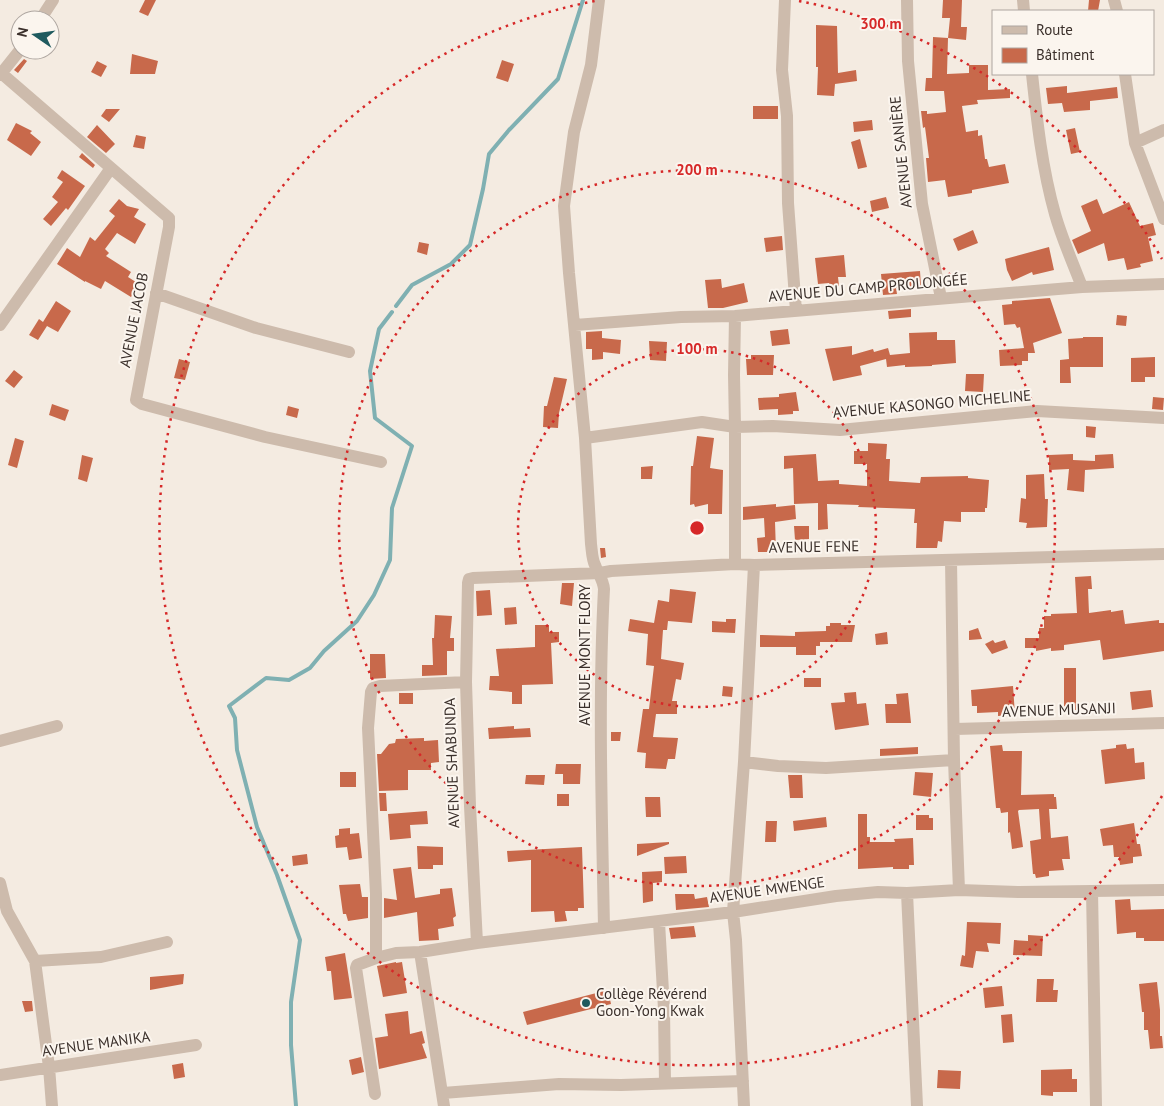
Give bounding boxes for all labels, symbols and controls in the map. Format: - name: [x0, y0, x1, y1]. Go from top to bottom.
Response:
- north arrow: [10, 10, 60, 60]
- legend: [992, 10, 1154, 75]
- text: 300 m: [860, 14, 902, 33]
- text: Route: [1036, 20, 1073, 39]
- text: N: [13, 26, 32, 39]
- text: Bâtiment: [1036, 45, 1094, 64]
- street label: AVENUE SANIÈRE: [885, 95, 916, 209]
- text: 200 m: [676, 160, 718, 179]
- street label: AVENUE DU CAMP PROLONGÉE: [767, 269, 968, 306]
- street label: AVENUE JACOB: [115, 271, 152, 369]
- text: 100 m: [676, 339, 718, 358]
- street label: AVENUE KASONGO MICHELINE: [832, 385, 1032, 422]
- centre of rings: [688, 519, 706, 537]
- street label: AVENUE FENE: [769, 536, 859, 557]
- street label: AVENUE MONT FLORY: [575, 584, 594, 726]
- street label: AVENUE SHABUNDA: [440, 697, 463, 828]
- street label: AVENUE MUSANJI: [1002, 698, 1116, 721]
- street label: AVENUE MWENGE: [708, 872, 826, 907]
- place label: Collège Révérend Goon-Yong Kwak: [596, 984, 707, 1020]
- marker: Collège Révérend Goon-Yong Kwak: [580, 997, 592, 1009]
- street label: AVENUE MANIKA: [41, 1026, 152, 1061]

